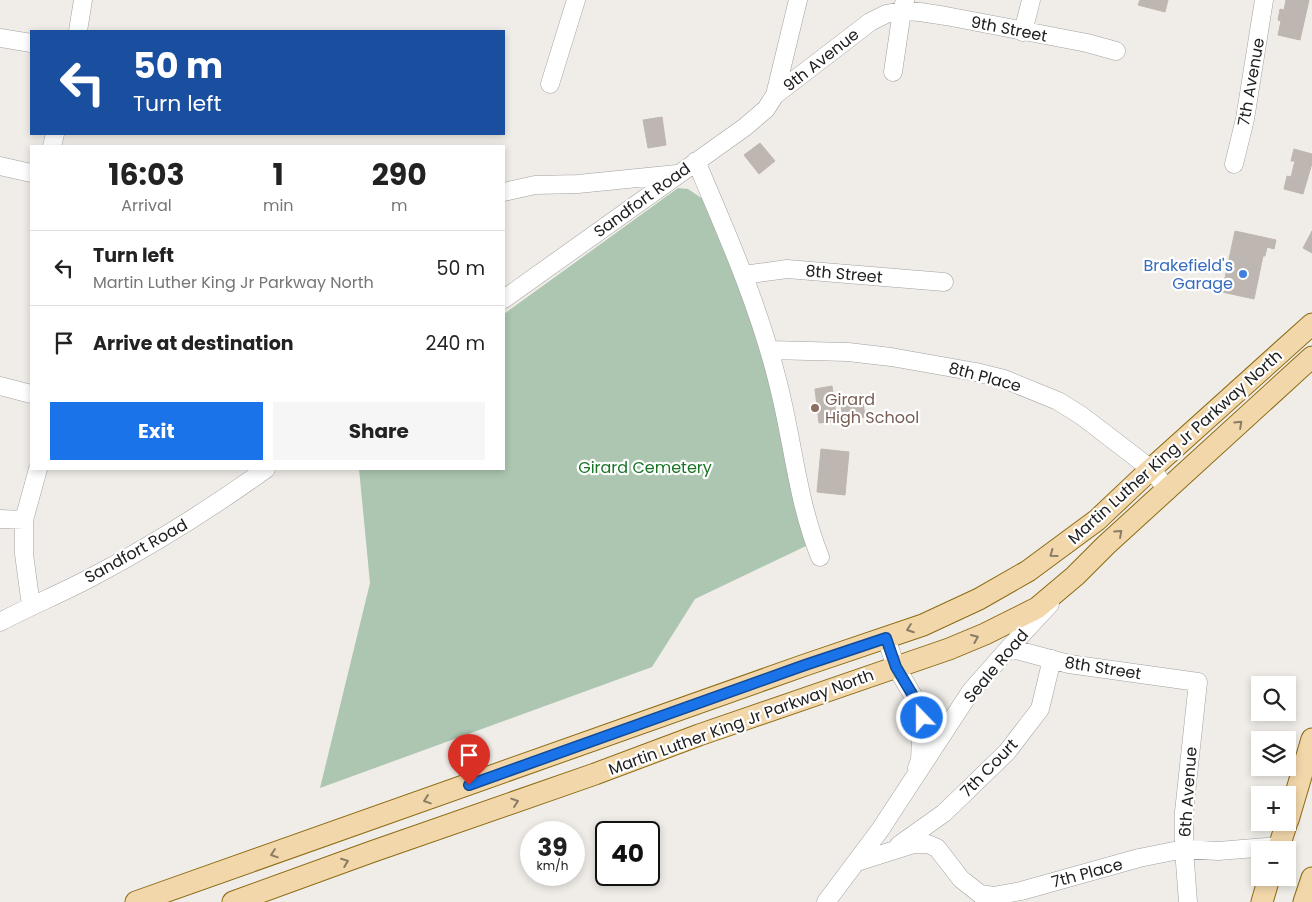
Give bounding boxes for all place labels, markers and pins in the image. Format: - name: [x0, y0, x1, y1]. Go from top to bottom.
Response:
- place label: Brakefield's Garage: [1143, 254, 1233, 295]
- marker: Brakefield's Garage: [1237, 268, 1249, 280]
- place label: Girard High School: [825, 388, 919, 429]
- marker: Girard High School: [809, 402, 821, 414]
- pin: [448, 734, 490, 785]

